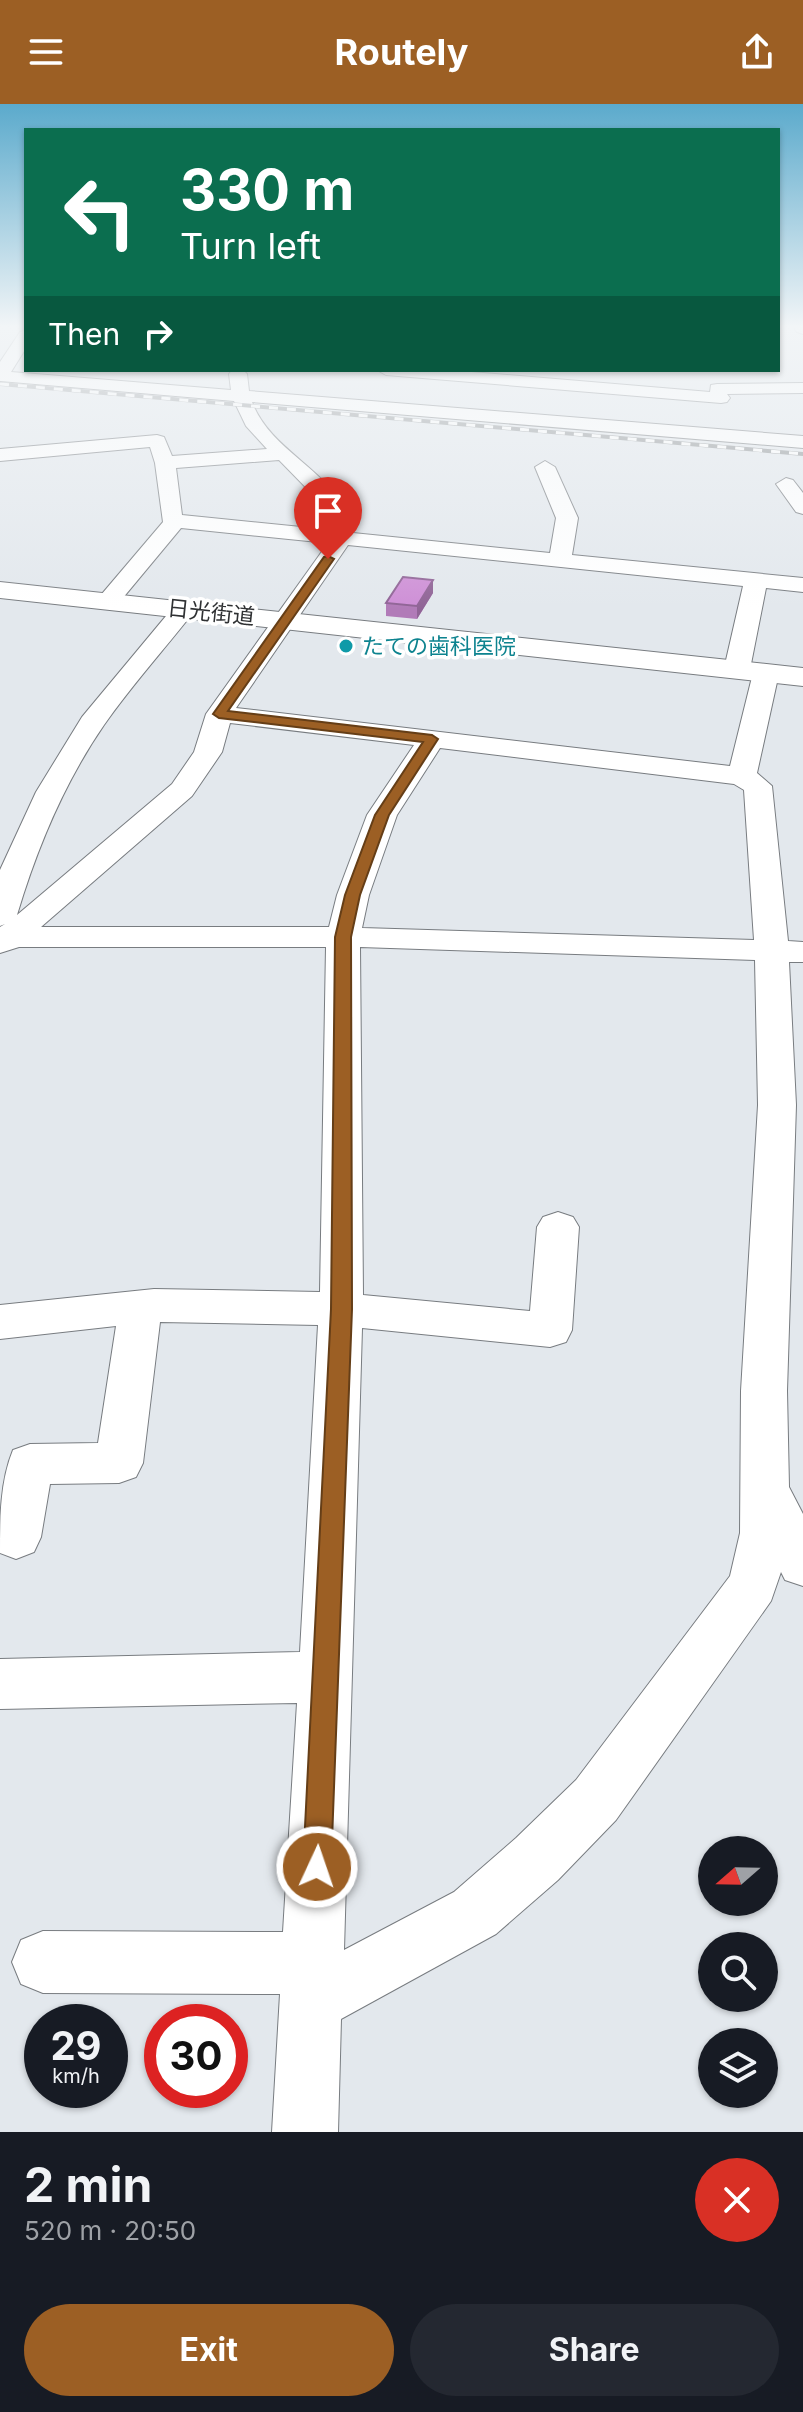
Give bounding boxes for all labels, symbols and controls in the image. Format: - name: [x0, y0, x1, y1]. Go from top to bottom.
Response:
- icon: menu: [24, 30, 68, 74]
- text: Routely: [335, 30, 468, 74]
- icon: share: [735, 30, 779, 74]
- text: 330 m: [180, 156, 354, 224]
- icon: left: [48, 160, 152, 264]
- text: Turn left: [180, 224, 321, 268]
- icon: right: [136, 312, 180, 356]
- text: Then: [48, 316, 120, 352]
- pin: [294, 477, 362, 559]
- icon: arrive: [306, 489, 350, 533]
- street label: 日光街道: [166, 594, 256, 630]
- place label: たての歯科医院: [362, 633, 516, 659]
- marker: たての歯科医院: [337, 637, 355, 655]
- position arrow: [275, 1825, 359, 1909]
- north arrow: [698, 1836, 778, 1916]
- map controls: [698, 1836, 778, 2108]
- button: search: [698, 1932, 778, 2012]
- speed limit sign: 30: [144, 2004, 248, 2108]
- text: 29: [50, 2021, 102, 2070]
- button: layers: [698, 2028, 778, 2108]
- text: km/h: [52, 2064, 100, 2088]
- text: 2 min: [24, 2155, 152, 2214]
- button: close: [695, 2158, 779, 2242]
- text: 520 m · 20:50: [24, 2215, 196, 2246]
- button: Exit: [24, 2304, 394, 2396]
- button: Share: [410, 2304, 779, 2396]

